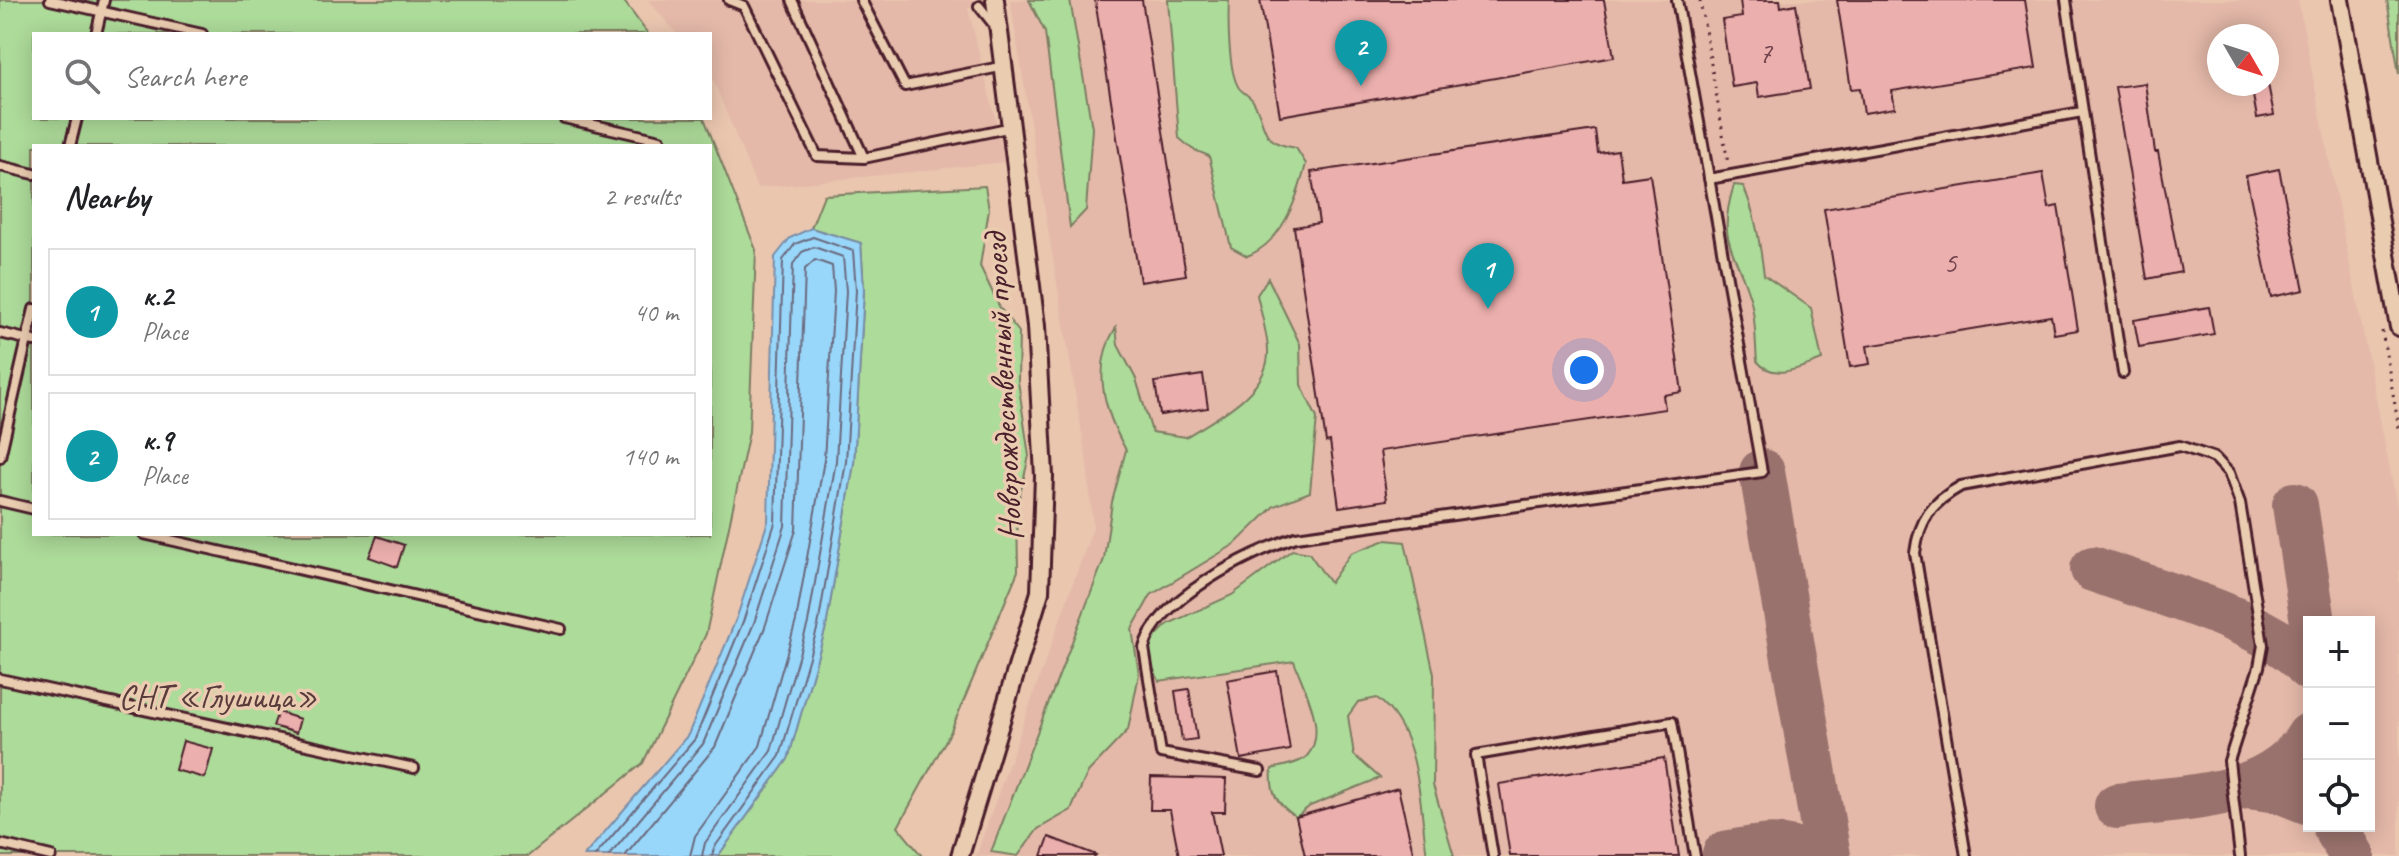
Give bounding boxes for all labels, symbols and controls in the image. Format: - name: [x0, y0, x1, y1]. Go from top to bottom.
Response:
- pin: 2: [1335, 20, 1387, 86]
- north arrow: [2207, 24, 2279, 96]
- search box: [32, 32, 712, 120]
- house number: 7: [1758, 33, 1773, 71]
- icon: search: [60, 54, 104, 98]
- text: Search here: [124, 57, 246, 95]
- text: Nearby: [64, 175, 150, 218]
- text: 2 results: [604, 180, 680, 213]
- street label: Новорождественный проезд: [973, 229, 1032, 542]
- pin: 1: [1462, 243, 1514, 309]
- house number: 5: [1943, 243, 1958, 281]
- text: к.2: [142, 277, 173, 315]
- text: 1: [86, 296, 98, 329]
- text: 40 m: [634, 296, 678, 329]
- text: Place: [142, 315, 188, 348]
- your location: [1564, 350, 1604, 390]
- text: к.9: [142, 421, 173, 459]
- text: 2: [86, 440, 98, 473]
- text: 140 m: [622, 440, 678, 473]
- text: Place: [142, 459, 188, 492]
- map controls: [2303, 616, 2375, 832]
- button: +: [2303, 616, 2375, 688]
- park label: СНТ «Глушица»: [118, 675, 318, 718]
- button: −: [2303, 688, 2375, 760]
- button: locate: [2303, 760, 2375, 832]

